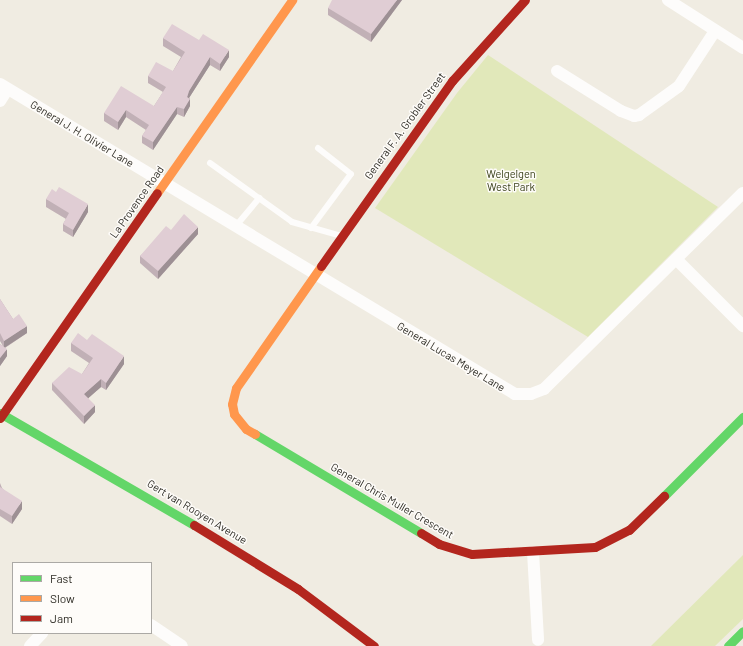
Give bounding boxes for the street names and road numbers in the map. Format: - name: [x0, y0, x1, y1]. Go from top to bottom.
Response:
- street label: General F. A. Grobler Street: [362, 70, 448, 182]
- street label: General J. H. Olivier Lane: [28, 98, 136, 170]
- street label: La Provence Road: [107, 163, 167, 241]
- street label: General Lucas Meyer Lane: [395, 319, 507, 395]
- street label: General Chris Muller Crescent: [328, 460, 456, 542]
- street label: Gert van Rooyen Avenue: [145, 477, 249, 547]

